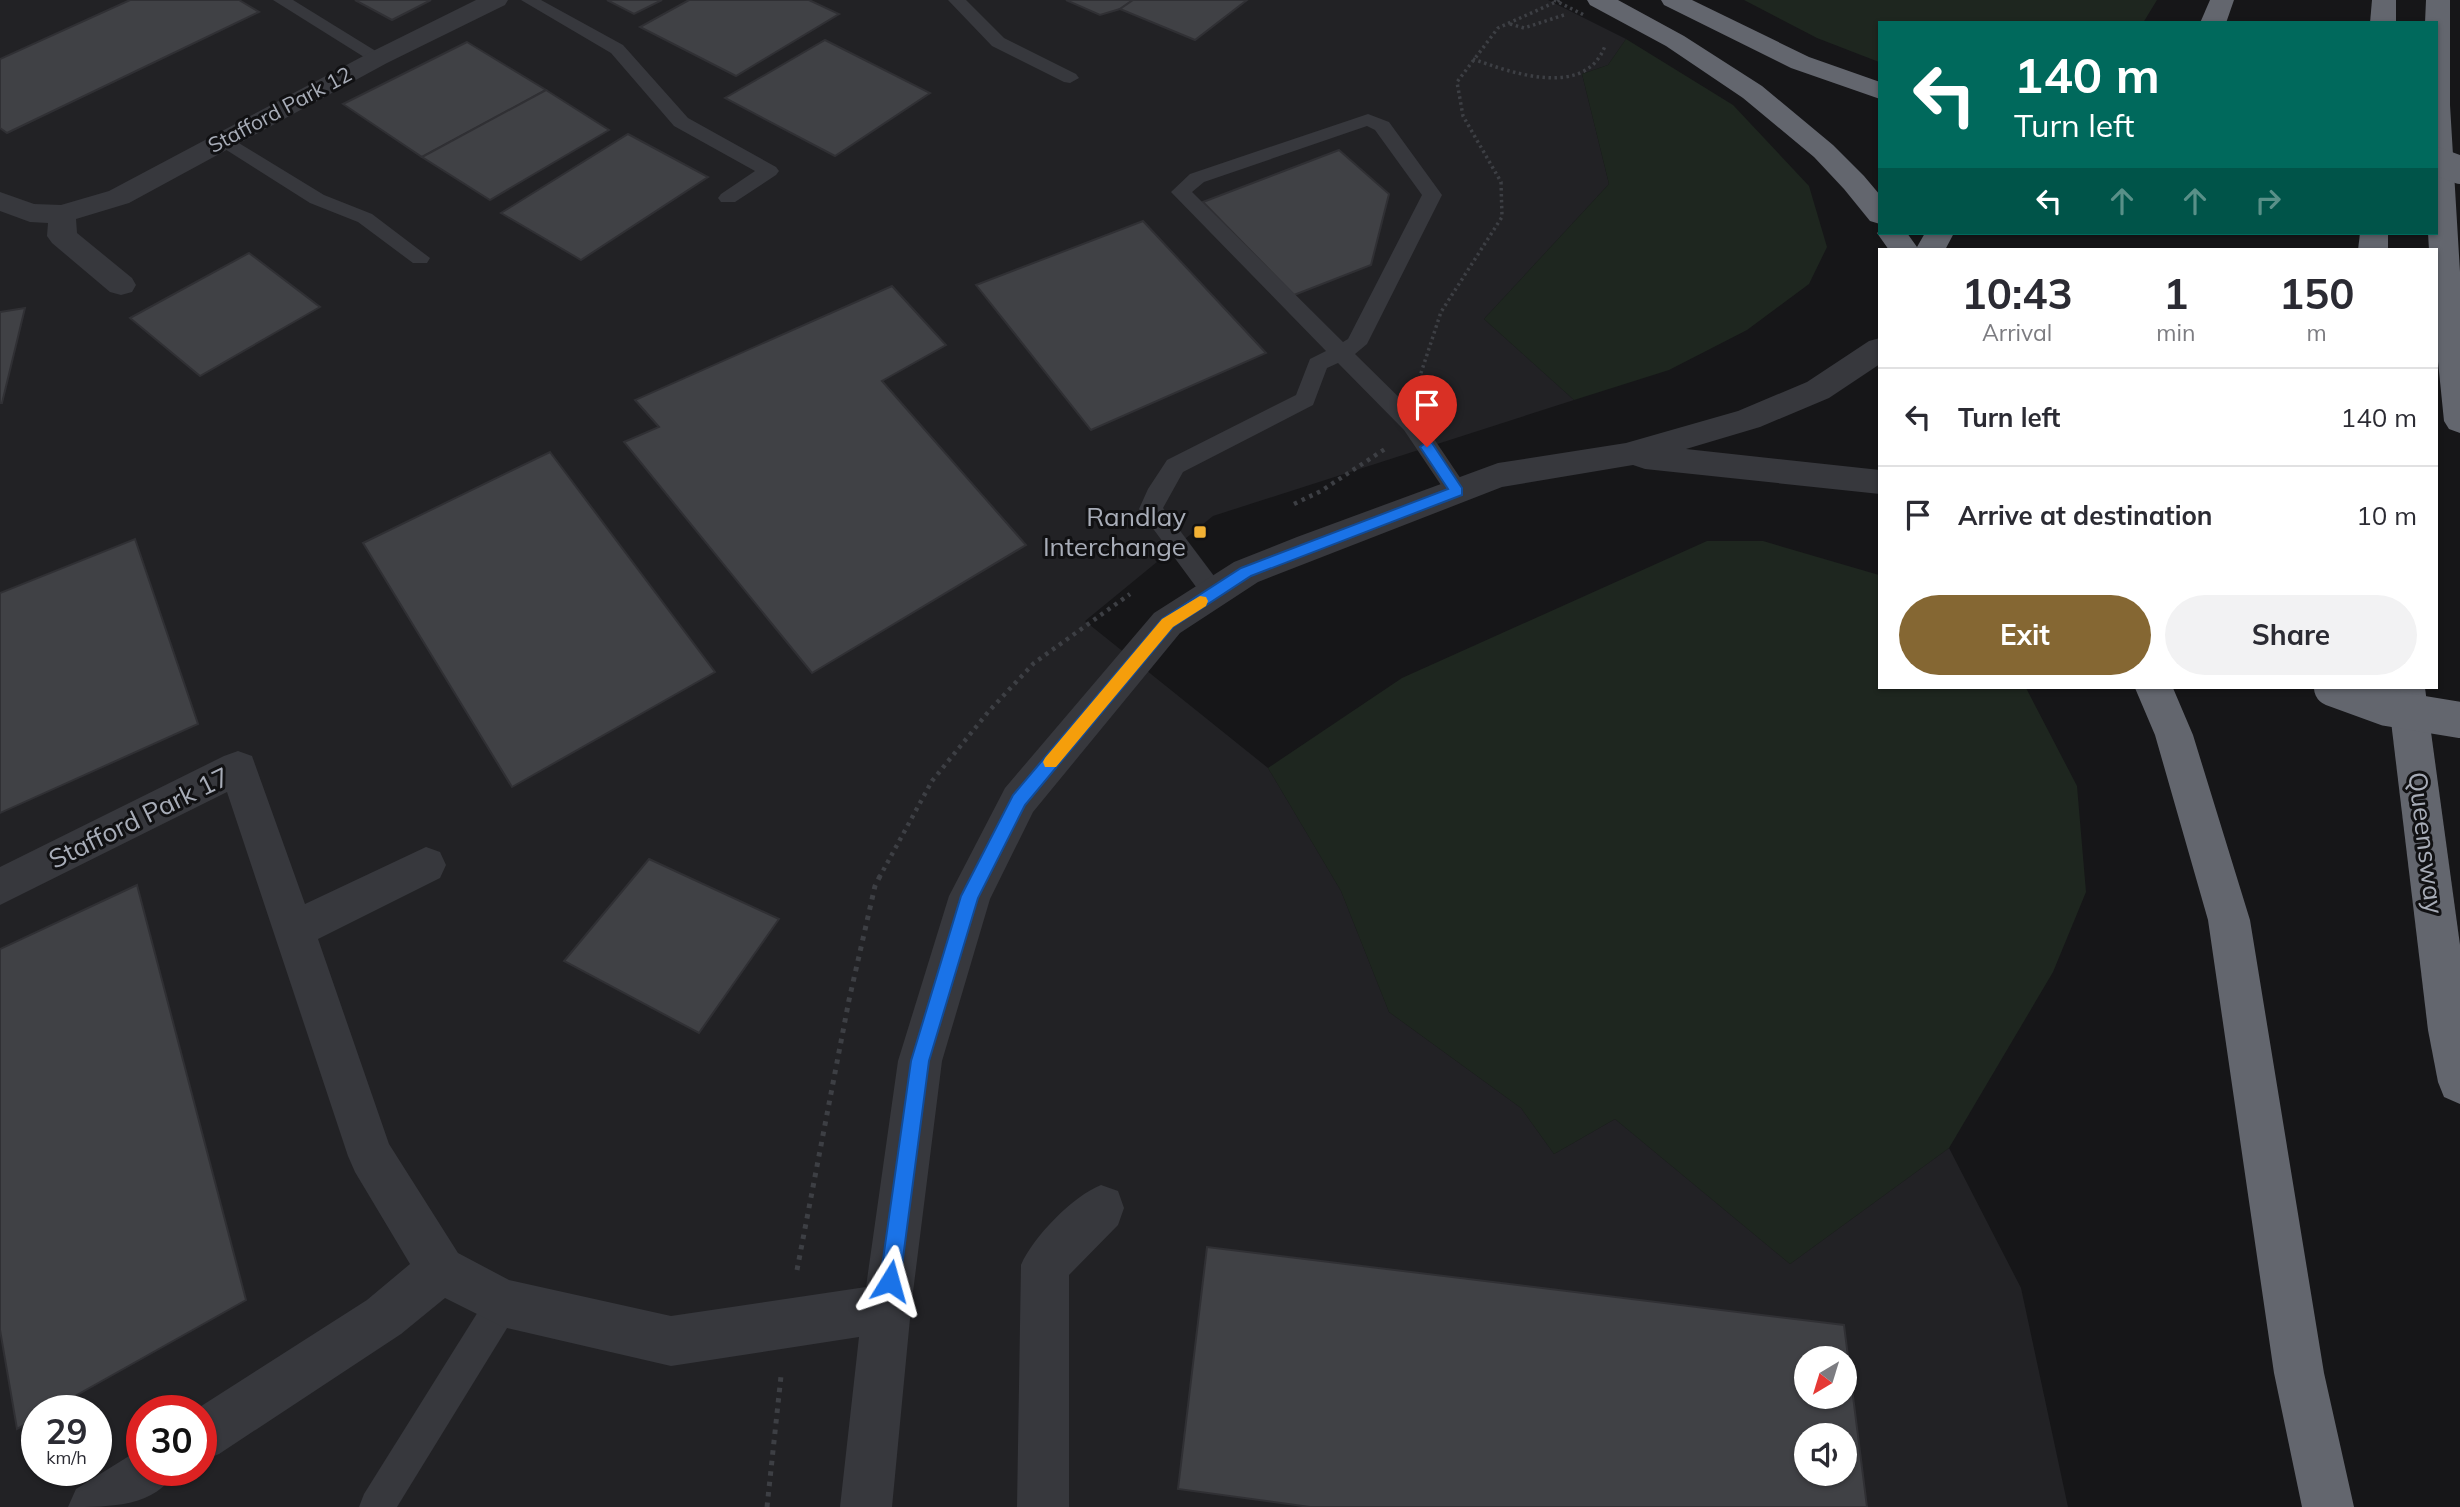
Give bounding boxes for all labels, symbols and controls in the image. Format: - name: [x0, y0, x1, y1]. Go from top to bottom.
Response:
- text: 140 m: [2014, 44, 2160, 105]
- icon: left: [1899, 49, 1990, 140]
- street label: Stafford Park 12: [203, 60, 356, 158]
- text: Turn left: [2014, 105, 2134, 145]
- icon: left: [2030, 182, 2068, 220]
- icon: ahead: [2103, 182, 2141, 220]
- icon: ahead: [2176, 182, 2214, 220]
- icon: right: [2249, 182, 2287, 220]
- text: 10:43: [1962, 267, 2073, 320]
- text: 1: [2163, 267, 2188, 320]
- text: 150: [2279, 267, 2354, 320]
- text: Arrival: [1982, 318, 2052, 347]
- text: min: [2156, 318, 2195, 347]
- text: m: [2307, 318, 2327, 347]
- pin: [1397, 375, 1457, 447]
- icon: arrive: [1408, 386, 1446, 424]
- icon: left: [1899, 398, 1937, 436]
- text: Turn left: [1958, 401, 2060, 434]
- text: 140 m: [2341, 401, 2417, 434]
- icon: arrive: [1899, 496, 1937, 534]
- text: Arrive at destination: [1958, 499, 2213, 532]
- text: 10 m: [2356, 499, 2417, 532]
- place label: Randlay Interchange: [1043, 500, 1186, 563]
- marker: Randlay Interchange: [1192, 524, 1208, 540]
- button: Exit: [1899, 595, 2151, 675]
- button: Share: [2165, 595, 2417, 675]
- street label: Stafford Park 17: [43, 760, 234, 876]
- street label: Queensway: [2401, 770, 2452, 916]
- position arrow: [853, 1244, 927, 1318]
- north arrow: [1794, 1346, 1857, 1409]
- map controls: [1794, 1346, 1857, 1486]
- speed limit sign: 30: [126, 1395, 217, 1486]
- text: 29: [45, 1409, 88, 1453]
- button: sound: [1794, 1423, 1857, 1486]
- text: km/h: [46, 1446, 87, 1469]

